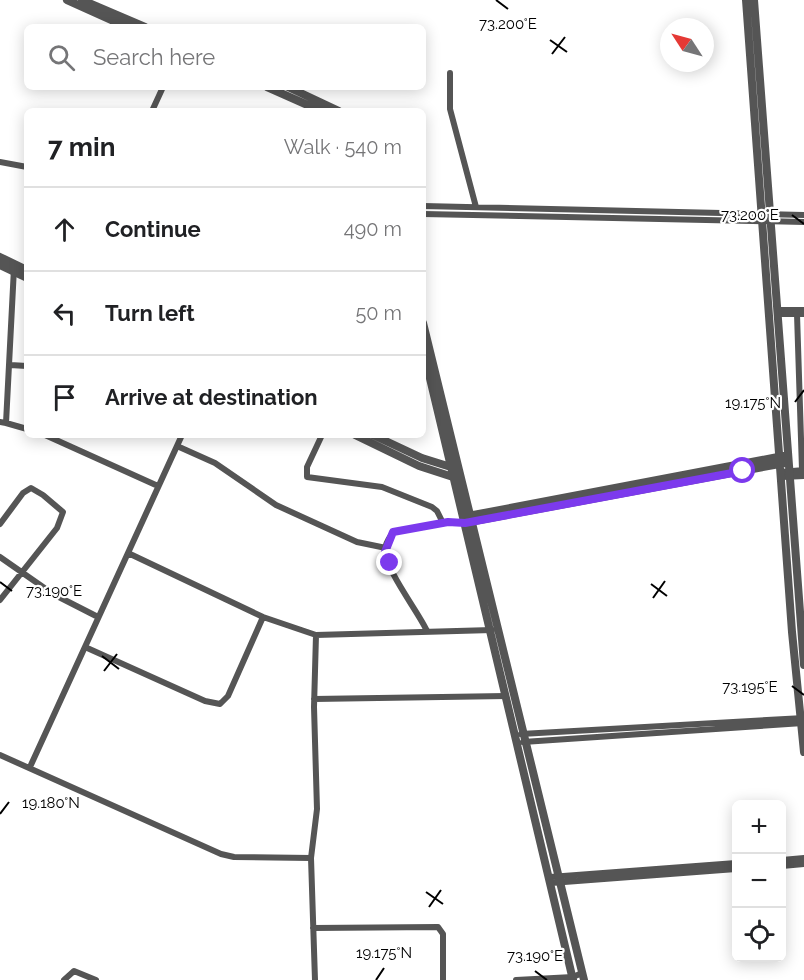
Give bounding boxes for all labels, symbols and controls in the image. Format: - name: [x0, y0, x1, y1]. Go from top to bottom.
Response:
- text: 73.200°E: [479, 15, 537, 33]
- north arrow: [660, 18, 714, 72]
- search box: [24, 24, 426, 90]
- icon: search: [45, 41, 78, 74]
- text: Search here: [93, 44, 215, 70]
- text: 7 min: [48, 132, 115, 162]
- text: Walk · 540 m: [284, 135, 402, 159]
- text: 73.200°E: [721, 206, 779, 224]
- icon: ahead: [48, 213, 81, 246]
- text: Continue: [105, 216, 201, 242]
- text: 490 m: [344, 217, 402, 241]
- icon: left: [48, 297, 81, 330]
- text: Turn left: [105, 300, 195, 326]
- text: 50 m: [355, 301, 402, 325]
- icon: arrive: [48, 381, 81, 414]
- text: Arrive at destination: [105, 384, 318, 410]
- text: 19.175°N: [725, 394, 781, 412]
- route start: [729, 457, 755, 483]
- route end: [376, 549, 402, 575]
- text: 73.190°E: [26, 582, 82, 600]
- text: 73.195°E: [722, 678, 778, 696]
- text: 19.180°N: [22, 794, 80, 812]
- map controls: [732, 800, 786, 962]
- button: +: [732, 800, 786, 854]
- button: −: [732, 854, 786, 908]
- button: locate: [732, 908, 786, 962]
- text: 19.175°N: [356, 944, 412, 962]
- text: 73.190°E: [507, 947, 563, 965]

